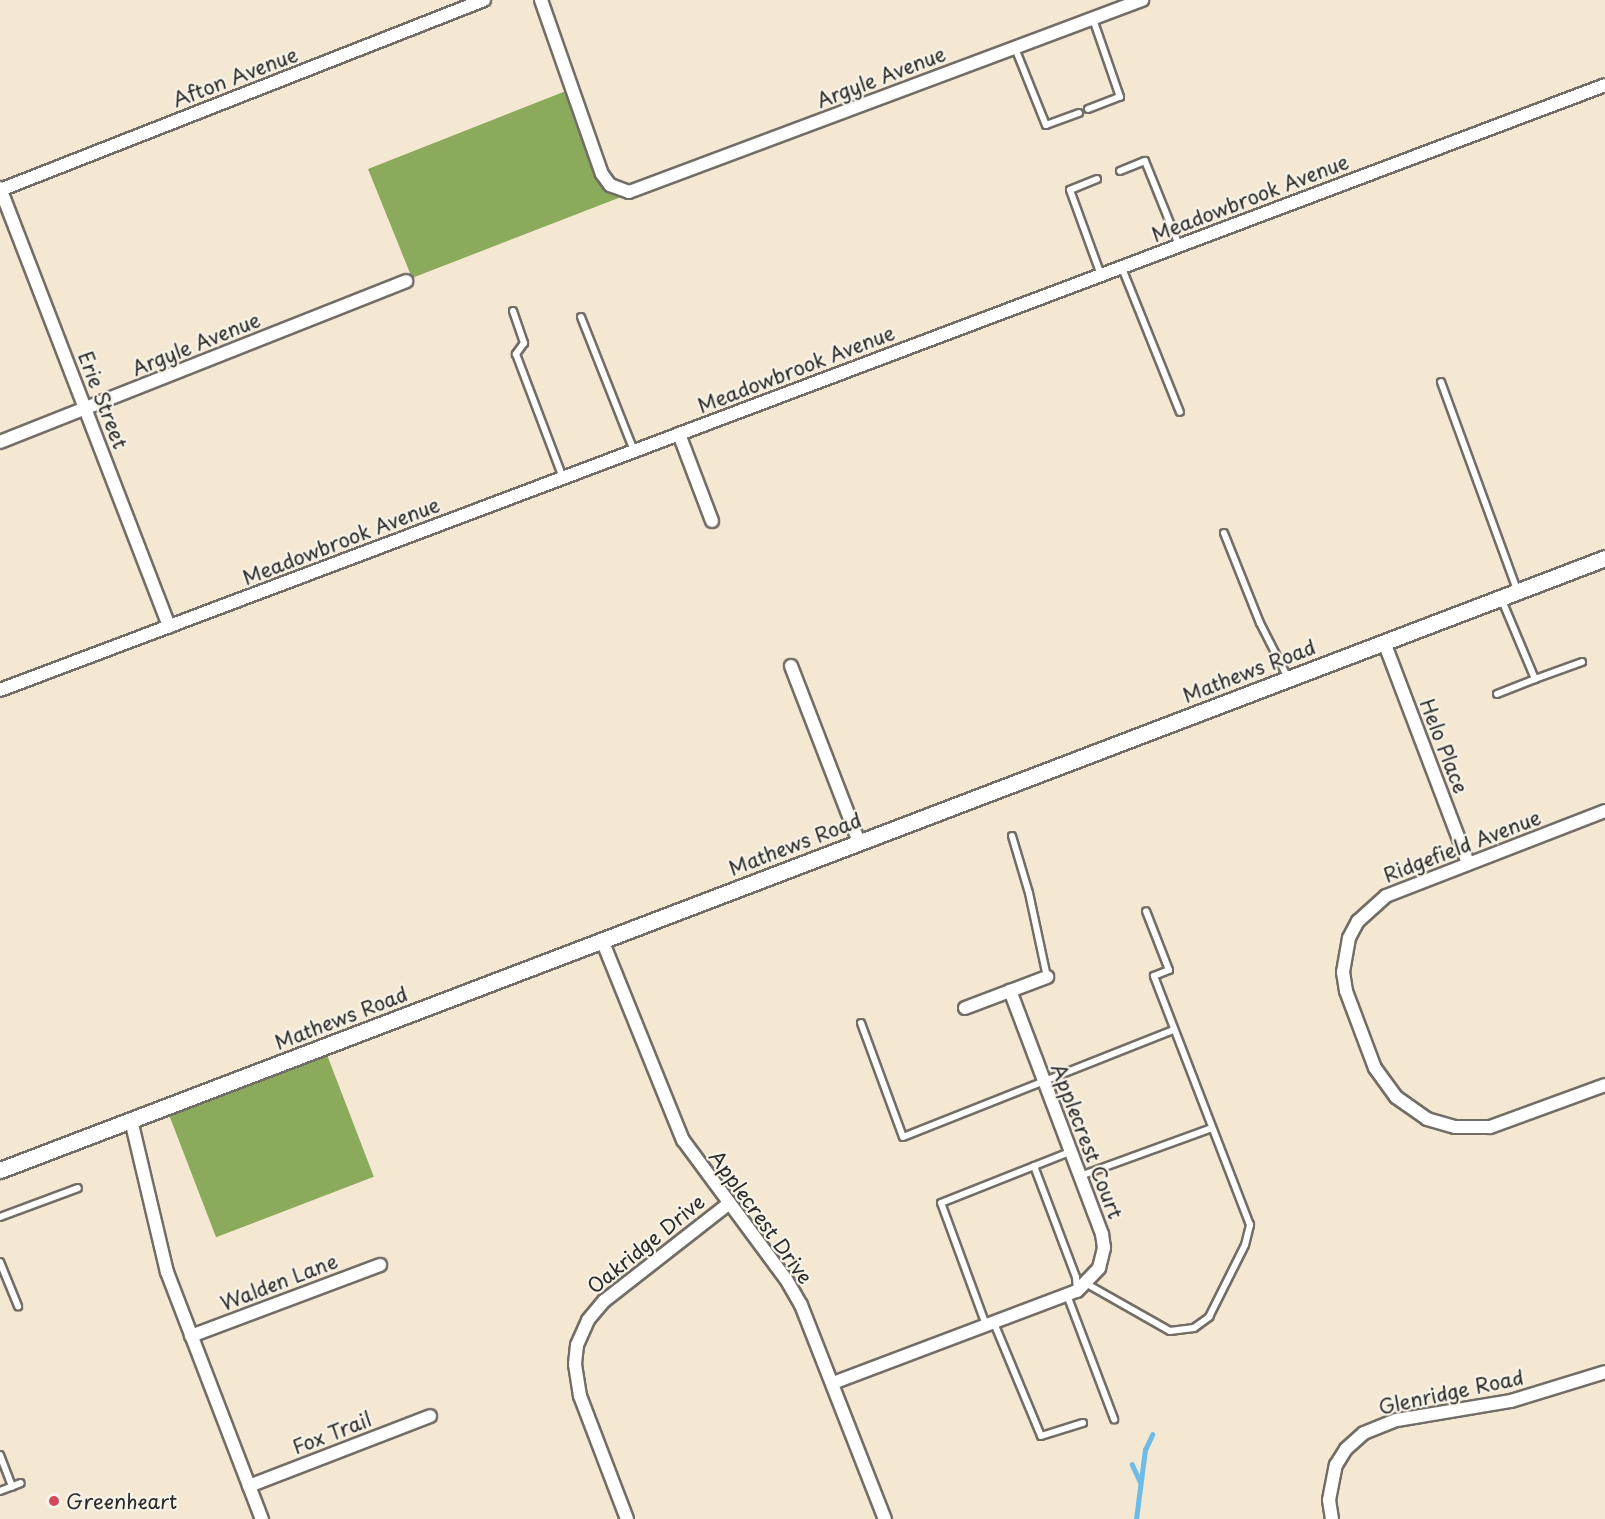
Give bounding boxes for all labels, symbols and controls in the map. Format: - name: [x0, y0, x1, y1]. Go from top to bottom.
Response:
- street label: Argyle Avenue: [813, 41, 949, 113]
- street label: Afton Avenue: [170, 43, 300, 111]
- street label: Meadowbrook Avenue: [1148, 149, 1352, 247]
- street label: Argyle Avenue: [128, 307, 264, 381]
- street label: Meadowbrook Avenue: [694, 320, 898, 418]
- street label: Erie Street: [73, 347, 133, 453]
- street label: Meadowbrook Avenue: [239, 492, 443, 590]
- street label: Mathews Road: [1179, 635, 1319, 707]
- street label: Helo Place: [1415, 695, 1473, 797]
- street label: Ridgefield Avenue: [1380, 805, 1544, 887]
- street label: Mathews Road: [725, 808, 865, 880]
- street label: Mathews Road: [271, 982, 411, 1054]
- street label: Applecrest Court: [1046, 1060, 1128, 1222]
- street label: Applecrest Drive: [704, 1145, 818, 1289]
- street label: Oakridge Drive: [582, 1189, 710, 1299]
- street label: Walden Lane: [216, 1248, 342, 1316]
- street label: Glenridge Road: [1376, 1365, 1526, 1419]
- street label: Fox Trail: [288, 1407, 376, 1459]
- place label: Greenheart: [66, 1489, 177, 1513]
- marker: Greenheart: [47, 1494, 61, 1508]

